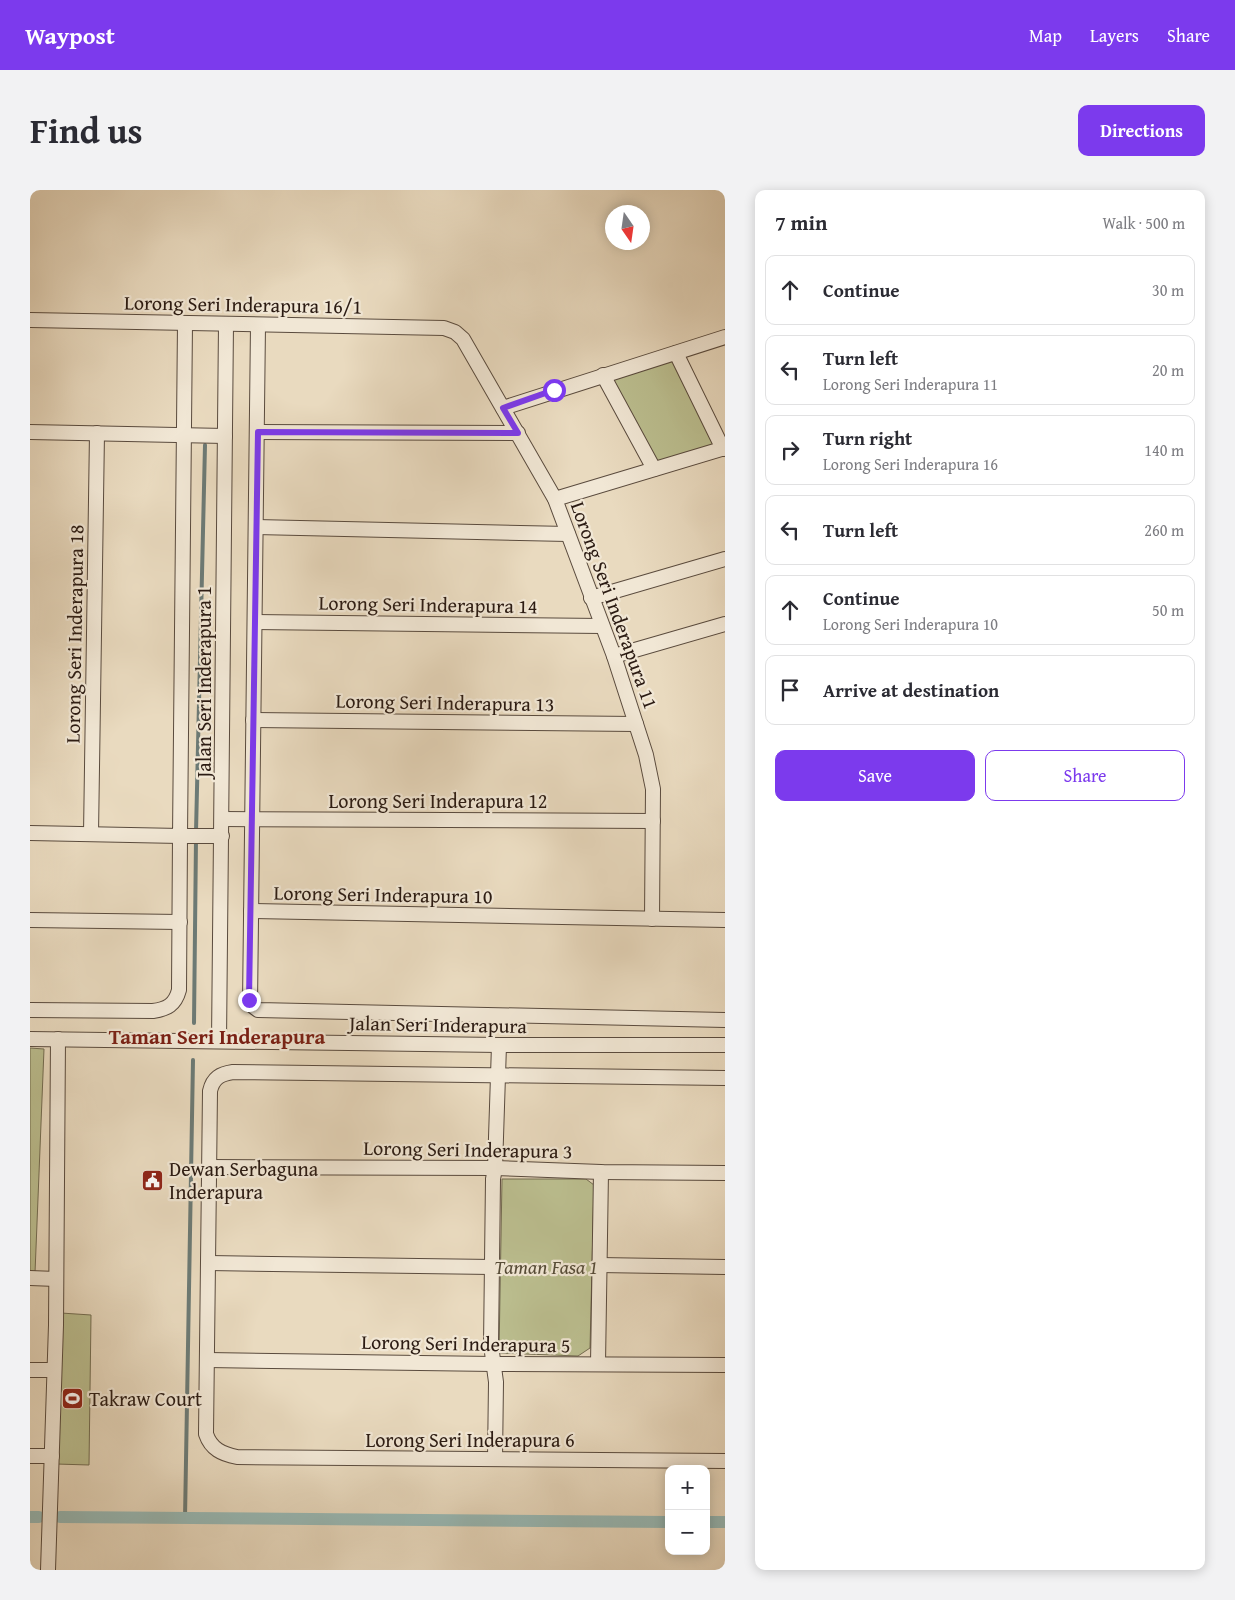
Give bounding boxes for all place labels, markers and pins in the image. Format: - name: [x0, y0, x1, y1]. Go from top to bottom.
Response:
- place label: Dewan Serbaguna Inderapura: [169, 1154, 319, 1206]
- public building icon: Dewan Serbaguna Inderapura: [141, 1168, 165, 1192]
- place label: Takraw Court: [89, 1384, 202, 1413]
- sports icon: Takraw Court: [61, 1386, 85, 1410]

